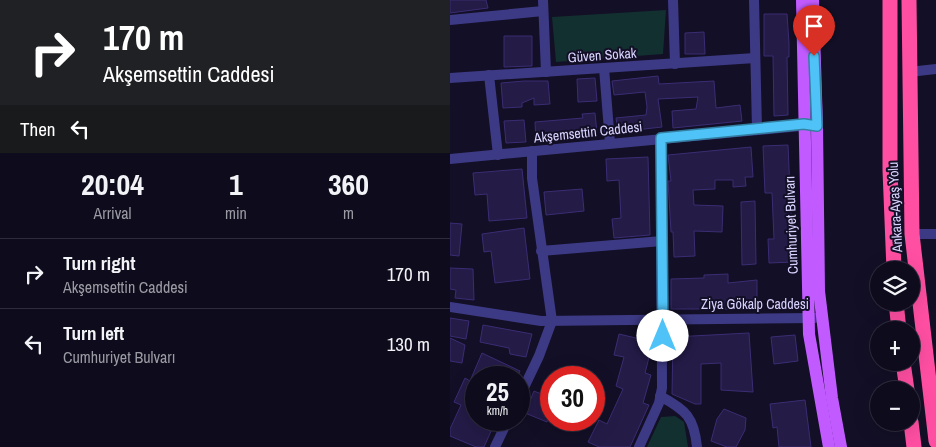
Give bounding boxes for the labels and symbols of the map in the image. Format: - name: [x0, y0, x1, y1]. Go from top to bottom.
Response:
- pin: [793, 5, 835, 56]
- street label: Güven Sokak: [567, 44, 637, 66]
- street label: Akşemsettin Caddesi: [532, 117, 643, 147]
- street label: Ankara-Ayaş Yolu: [884, 161, 906, 254]
- street label: Cumhuriyet Bulvarı: [780, 176, 802, 274]
- street label: Ziya Gökalp Caddesi: [701, 295, 809, 313]
- position arrow: [636, 309, 688, 361]
- speed limit sign: 30: [540, 366, 605, 431]

